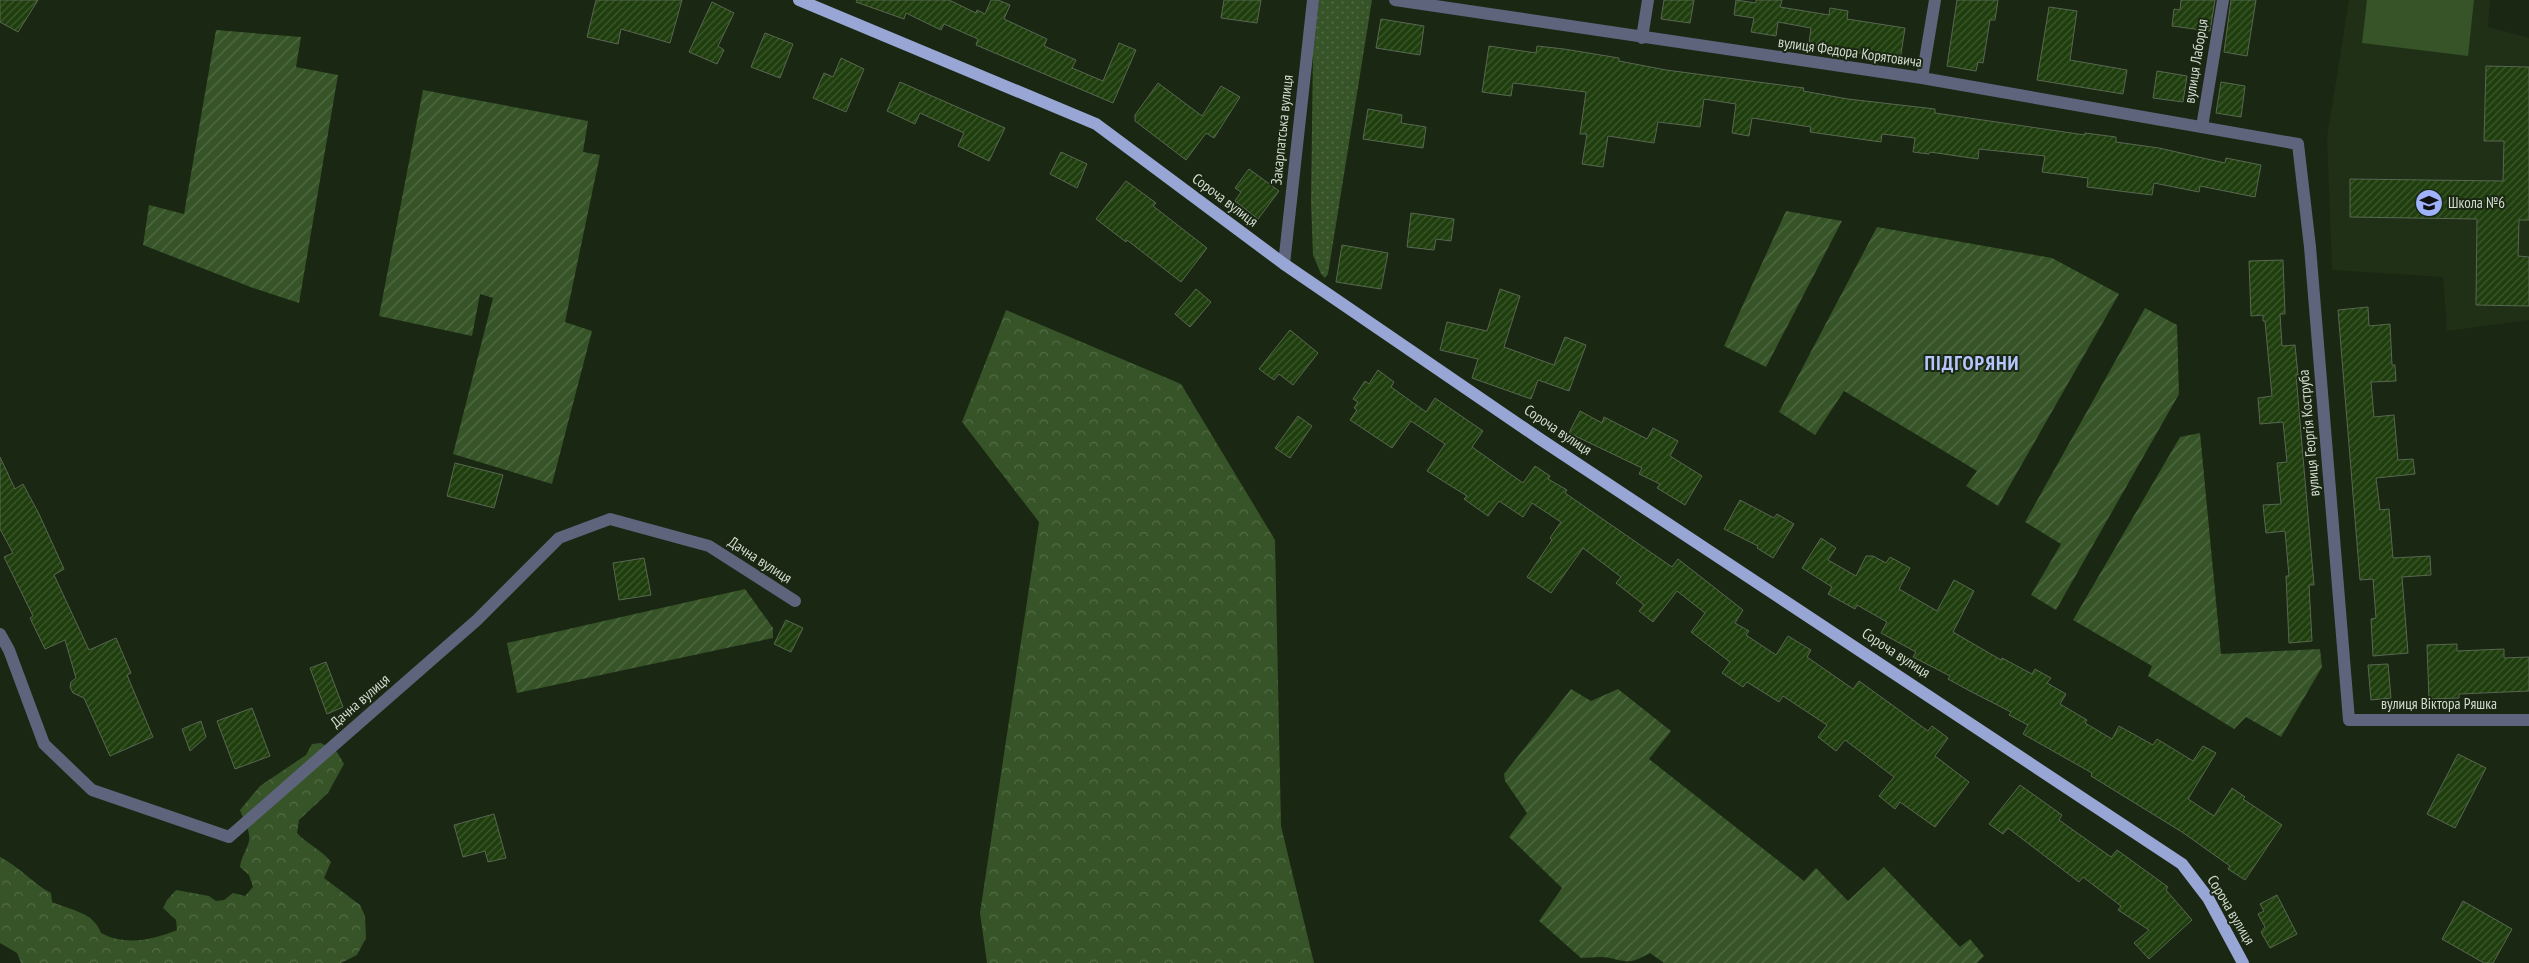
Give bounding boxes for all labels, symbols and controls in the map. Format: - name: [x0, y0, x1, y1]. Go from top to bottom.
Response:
- street label: вулиця Лаборця: [2179, 17, 2212, 105]
- street label: вулиця Федора Корятовича: [1777, 32, 1923, 71]
- street label: Закарпатська вулиця: [1266, 74, 1297, 186]
- street label: Сороча вулиця: [1189, 169, 1262, 231]
- school or university icon: Школа №6: [2414, 188, 2444, 218]
- place label: Школа №6: [2448, 193, 2505, 212]
- district label: ПІДГОРЯНИ: [1925, 350, 2019, 376]
- street label: вулиця Георгія Коструба: [2293, 369, 2324, 497]
- street label: Сороча вулиця: [1521, 400, 1596, 459]
- street label: Дачна вулиця: [725, 532, 796, 587]
- street label: Сороча вулиця: [1859, 623, 1934, 682]
- street label: Дачна вулиця: [326, 670, 393, 732]
- street label: вулиця Віктора Ряшка: [2381, 694, 2497, 713]
- street label: Сороча вулиця: [2203, 872, 2260, 948]

